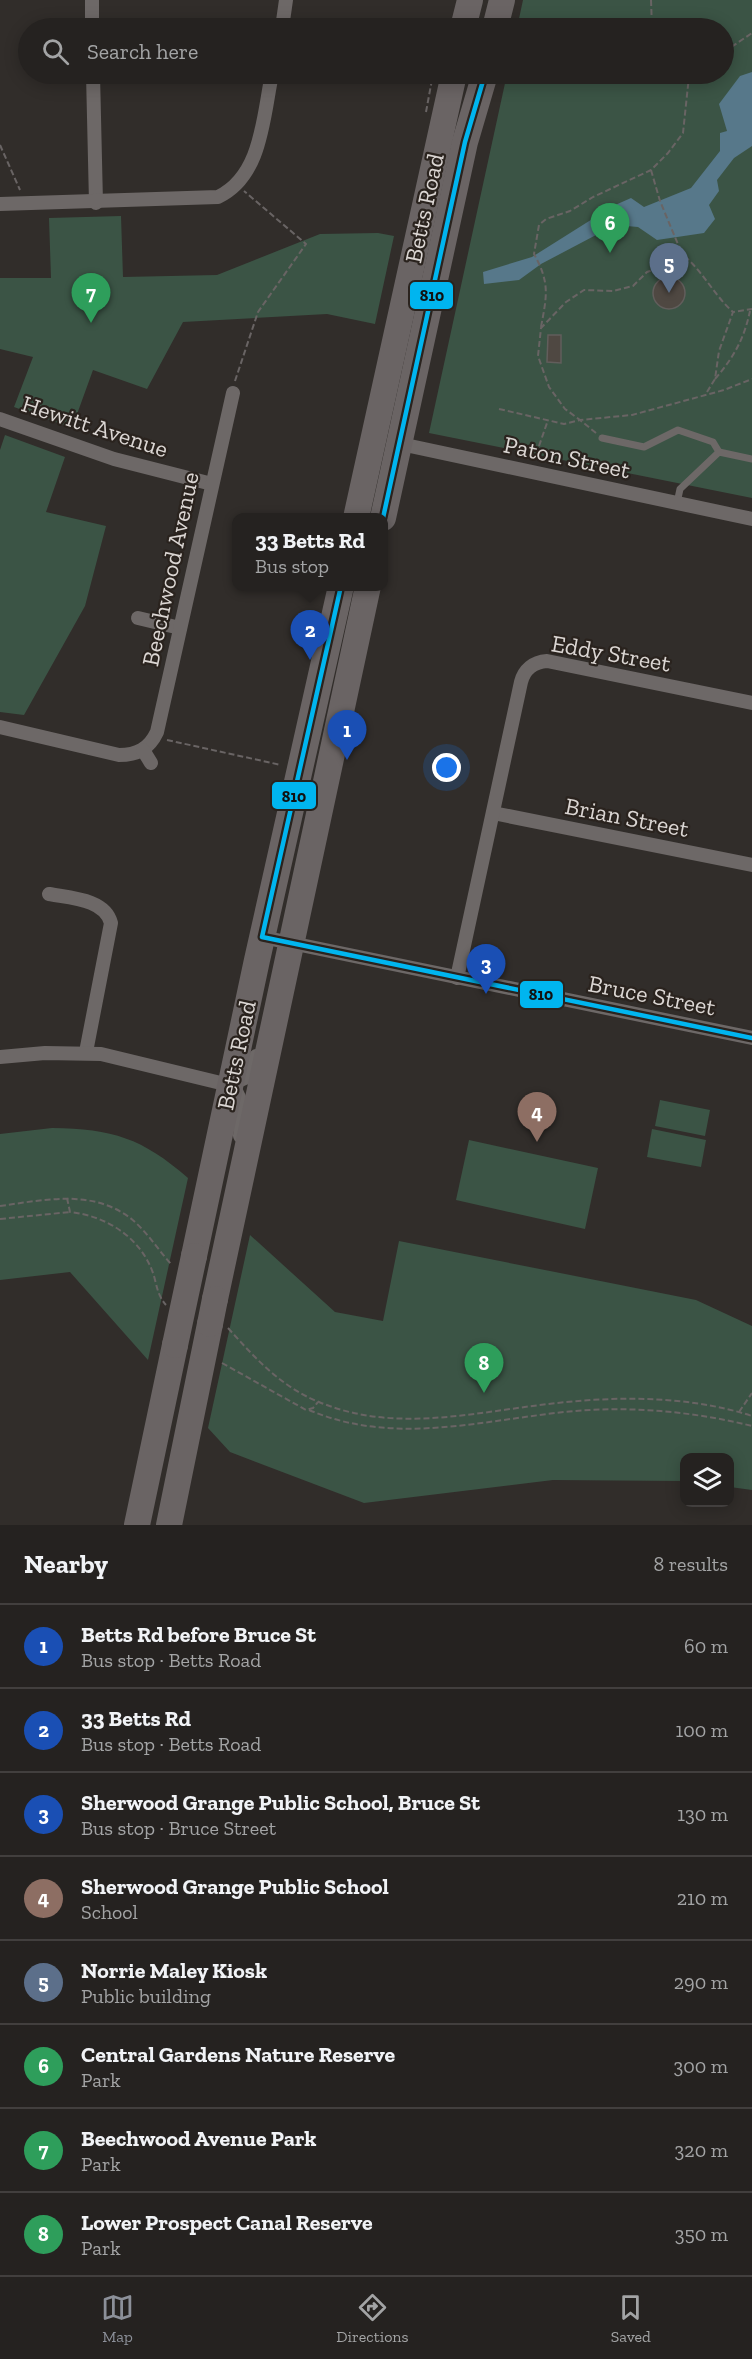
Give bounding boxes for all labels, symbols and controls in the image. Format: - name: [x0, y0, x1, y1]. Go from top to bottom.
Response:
- search box: [18, 18, 734, 84]
- icon: search: [39, 35, 72, 68]
- text: Search here: [87, 38, 198, 65]
- street label: Betts Road: [398, 151, 450, 265]
- pin: 6: [590, 204, 630, 253]
- pin: 5: [650, 244, 688, 293]
- pin: 7: [72, 274, 110, 323]
- line badge: 810: [409, 281, 454, 310]
- text: 810: [420, 286, 444, 305]
- street label: Hewitt Avenue: [18, 389, 172, 463]
- street label: Paton Street: [501, 429, 633, 485]
- street label: Beechwood Avenue: [135, 469, 205, 669]
- popup: [232, 513, 388, 591]
- text: 33 Betts Rd: [255, 527, 365, 554]
- text: Bus stop: [255, 554, 329, 578]
- pin: 2: [290, 610, 330, 660]
- street label: Eddy Street: [549, 628, 673, 678]
- pin: 1: [328, 710, 366, 760]
- your location: [432, 753, 461, 782]
- line badge: 810: [271, 781, 317, 810]
- text: 810: [282, 787, 306, 806]
- street label: Brian Street: [563, 791, 691, 843]
- pin: 3: [466, 944, 506, 994]
- street label: Bruce Street: [586, 968, 718, 1022]
- line badge: 810: [519, 980, 564, 1009]
- text: 810: [529, 985, 553, 1004]
- street label: Betts Road: [210, 998, 262, 1112]
- pin: 4: [518, 1092, 556, 1142]
- pin: 8: [464, 1344, 504, 1393]
- map controls: [680, 1453, 734, 1507]
- button: layers: [680, 1453, 734, 1507]
- text: Nearby: [24, 1548, 108, 1580]
- text: 8 results: [653, 1552, 728, 1576]
- text: Betts Rd before Bruce St: [81, 1621, 316, 1648]
- text: 1: [39, 1634, 48, 1658]
- text: 60 m: [684, 1634, 728, 1658]
- text: Bus stop · Betts Road: [81, 1648, 261, 1672]
- text: 33 Betts Rd: [81, 1705, 191, 1732]
- text: 2: [38, 1718, 49, 1742]
- text: 100 m: [675, 1718, 728, 1742]
- text: Bus stop · Betts Road: [81, 1732, 261, 1756]
- text: Sherwood Grange Public School, Bruce St: [81, 1789, 480, 1816]
- text: 3: [38, 1802, 49, 1826]
- text: 130 m: [677, 1802, 728, 1826]
- text: Bus stop · Bruce Street: [81, 1816, 276, 1840]
- text: Sherwood Grange Public School: [81, 1873, 389, 1900]
- text: 4: [38, 1886, 49, 1910]
- text: 210 m: [677, 1886, 728, 1910]
- text: School: [81, 1900, 138, 1924]
- text: Norrie Maley Kiosk: [81, 1957, 267, 1984]
- text: 5: [38, 1970, 49, 1994]
- text: 290 m: [674, 1970, 728, 1994]
- text: Public building: [81, 1984, 211, 2008]
- text: Central Gardens Nature Reserve: [81, 2041, 395, 2068]
- text: 6: [38, 2054, 49, 2078]
- text: 300 m: [673, 2054, 728, 2078]
- text: Park: [81, 2068, 121, 2092]
- text: Beechwood Avenue Park: [81, 2125, 317, 2152]
- text: 7: [39, 2138, 48, 2162]
- text: 320 m: [675, 2138, 728, 2162]
- text: Park: [81, 2152, 121, 2176]
- text: Lower Prospect Canal Reserve: [81, 2209, 373, 2236]
- text: 8: [38, 2222, 49, 2246]
- text: 350 m: [675, 2222, 728, 2246]
- text: Park: [81, 2236, 121, 2260]
- tab: Map: [101, 2291, 134, 2346]
- tab: Directions: [336, 2291, 409, 2346]
- tab: Saved: [611, 2291, 651, 2346]

